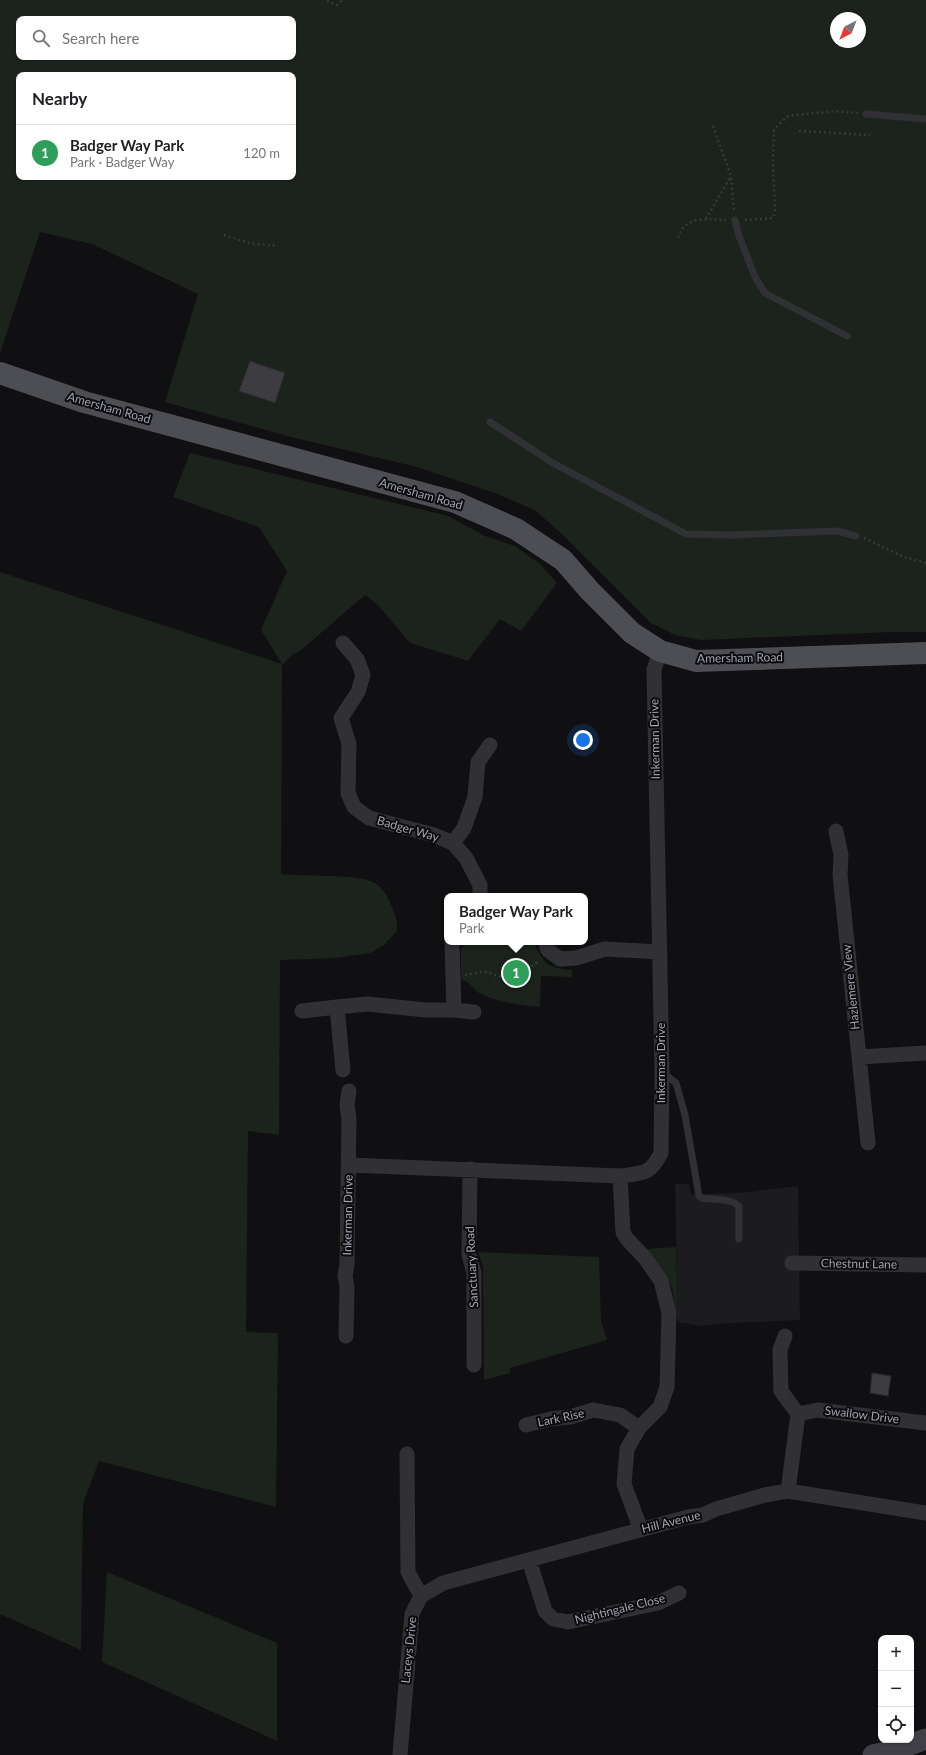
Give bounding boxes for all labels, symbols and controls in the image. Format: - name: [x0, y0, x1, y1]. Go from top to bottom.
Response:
- north arrow: [830, 12, 866, 48]
- search box: [16, 16, 296, 60]
- icon: search: [30, 27, 52, 49]
- text: Search here: [62, 29, 139, 47]
- text: Nearby: [32, 88, 87, 109]
- text: Badger Way Park: [70, 136, 184, 154]
- text: 1: [41, 145, 49, 161]
- text: 120 m: [243, 145, 280, 161]
- text: Park · Badger Way: [70, 154, 174, 170]
- street label: Amersham Road: [66, 388, 153, 427]
- street label: Amersham Road: [378, 474, 465, 513]
- street label: Amersham Road: [697, 649, 783, 666]
- street label: Inkerman Drive: [646, 699, 663, 779]
- your location: [573, 730, 593, 750]
- street label: Badger Way: [375, 813, 442, 845]
- popup: [444, 893, 588, 945]
- text: Badger Way Park: [459, 902, 573, 920]
- text: Park: [459, 920, 484, 936]
- street label: Hazlemere View: [839, 943, 862, 1030]
- pin: 1: [503, 958, 529, 988]
- street label: Inkerman Drive: [653, 1023, 668, 1103]
- street label: Inkerman Drive: [339, 1175, 356, 1255]
- street label: Sanctuary Road: [462, 1226, 481, 1308]
- street label: Chestnut Lane: [821, 1255, 897, 1272]
- street label: Swallow Drive: [824, 1402, 900, 1427]
- street label: Lark Rise: [536, 1405, 586, 1430]
- street label: Hill Avenue: [640, 1507, 702, 1536]
- street label: Nightingale Close: [573, 1590, 667, 1627]
- street label: Laceys Drive: [398, 1616, 419, 1684]
- map controls: [878, 1635, 914, 1743]
- button: +: [878, 1635, 914, 1671]
- button: −: [878, 1671, 914, 1707]
- button: locate: [878, 1707, 914, 1743]

